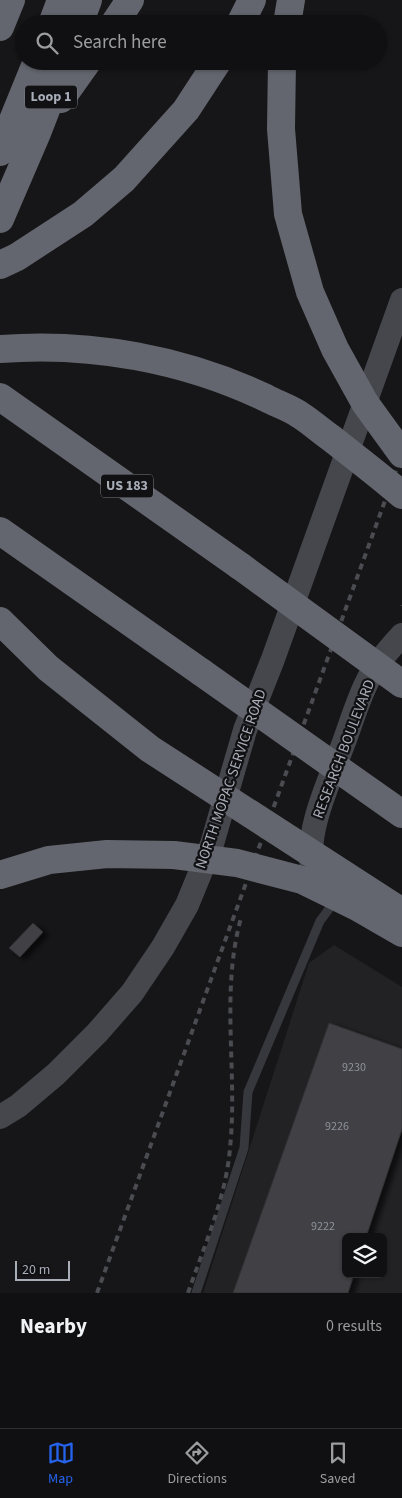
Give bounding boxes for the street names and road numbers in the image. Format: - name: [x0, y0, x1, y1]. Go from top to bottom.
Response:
- road number: Loop 1: [25, 85, 77, 108]
- road number: US 183: [101, 474, 153, 498]
- street label: RESEARCH BOULEVARD: [308, 676, 380, 822]
- street label: NORTH MOPAC SERVICE ROAD: [190, 687, 272, 871]

